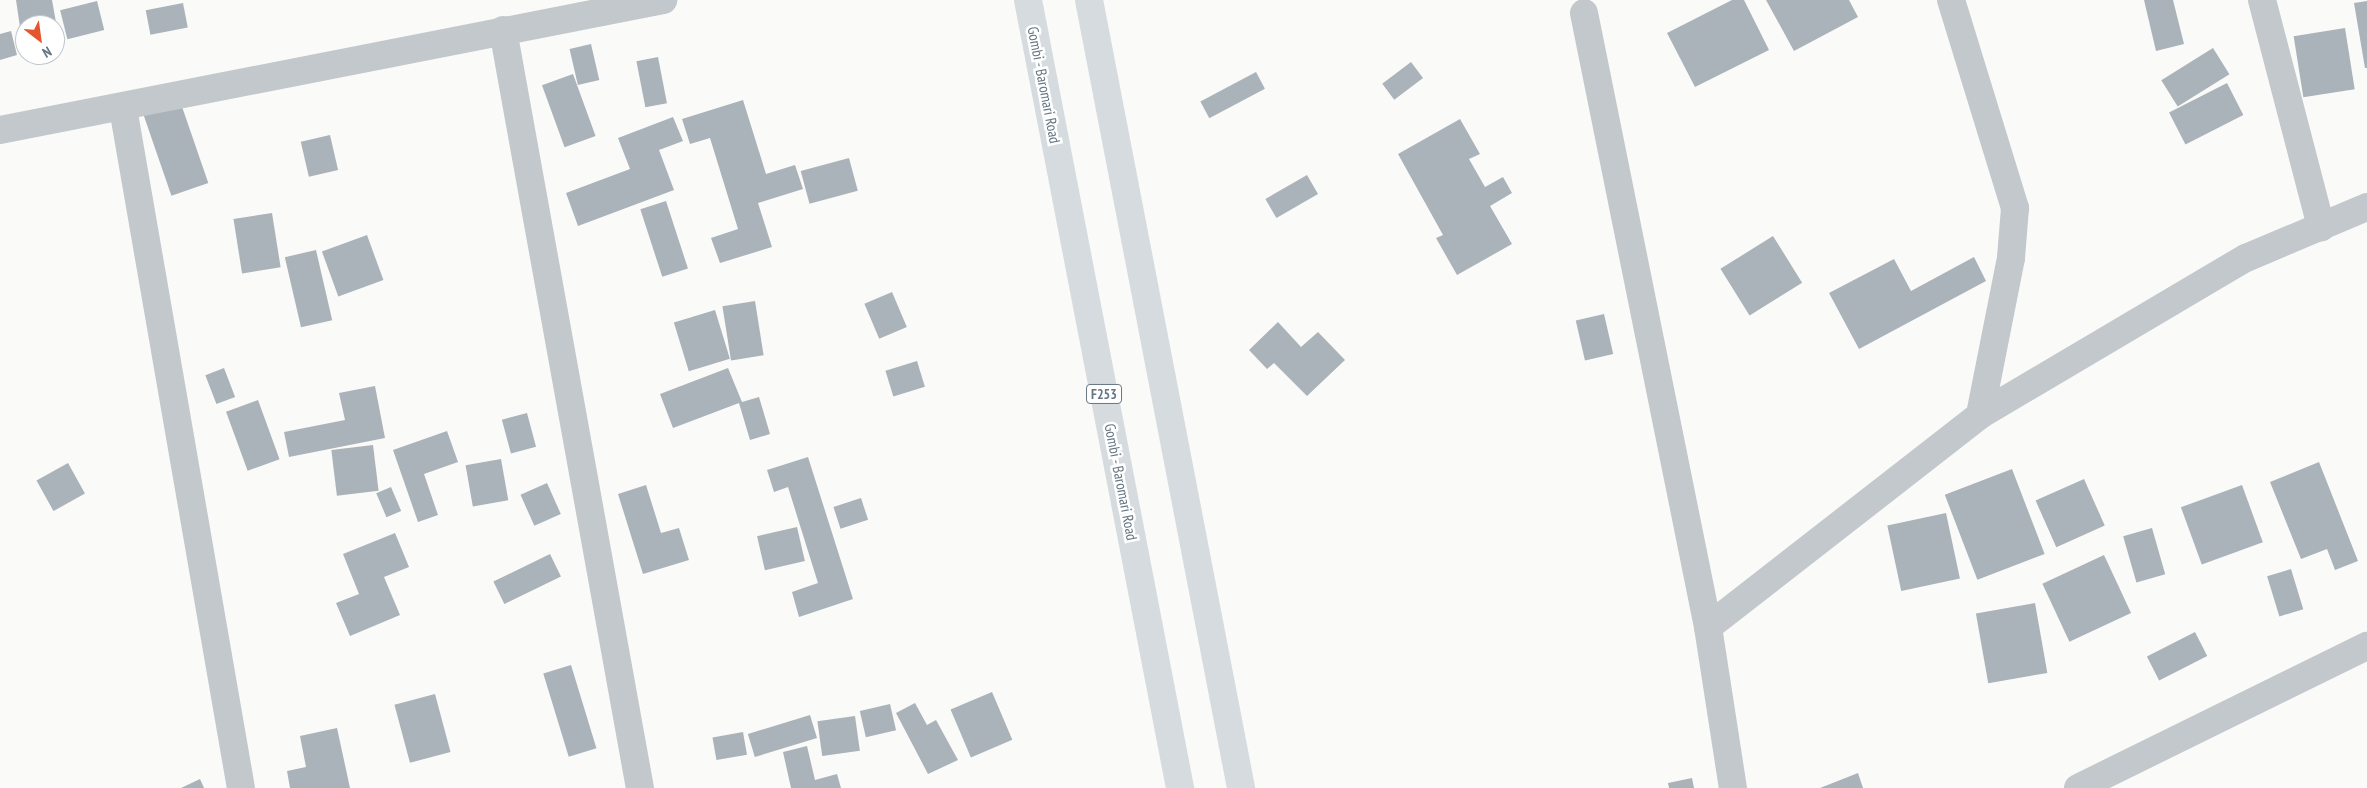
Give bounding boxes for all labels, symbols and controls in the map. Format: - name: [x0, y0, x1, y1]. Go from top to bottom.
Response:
- north arrow: [15, 15, 65, 65]
- street label: Gombi - Baromari Road: [1024, 25, 1064, 145]
- text: N: [39, 42, 55, 62]
- road number: F253: [1085, 382, 1123, 406]
- street label: Gombi - Baromari Road: [1101, 422, 1141, 542]

